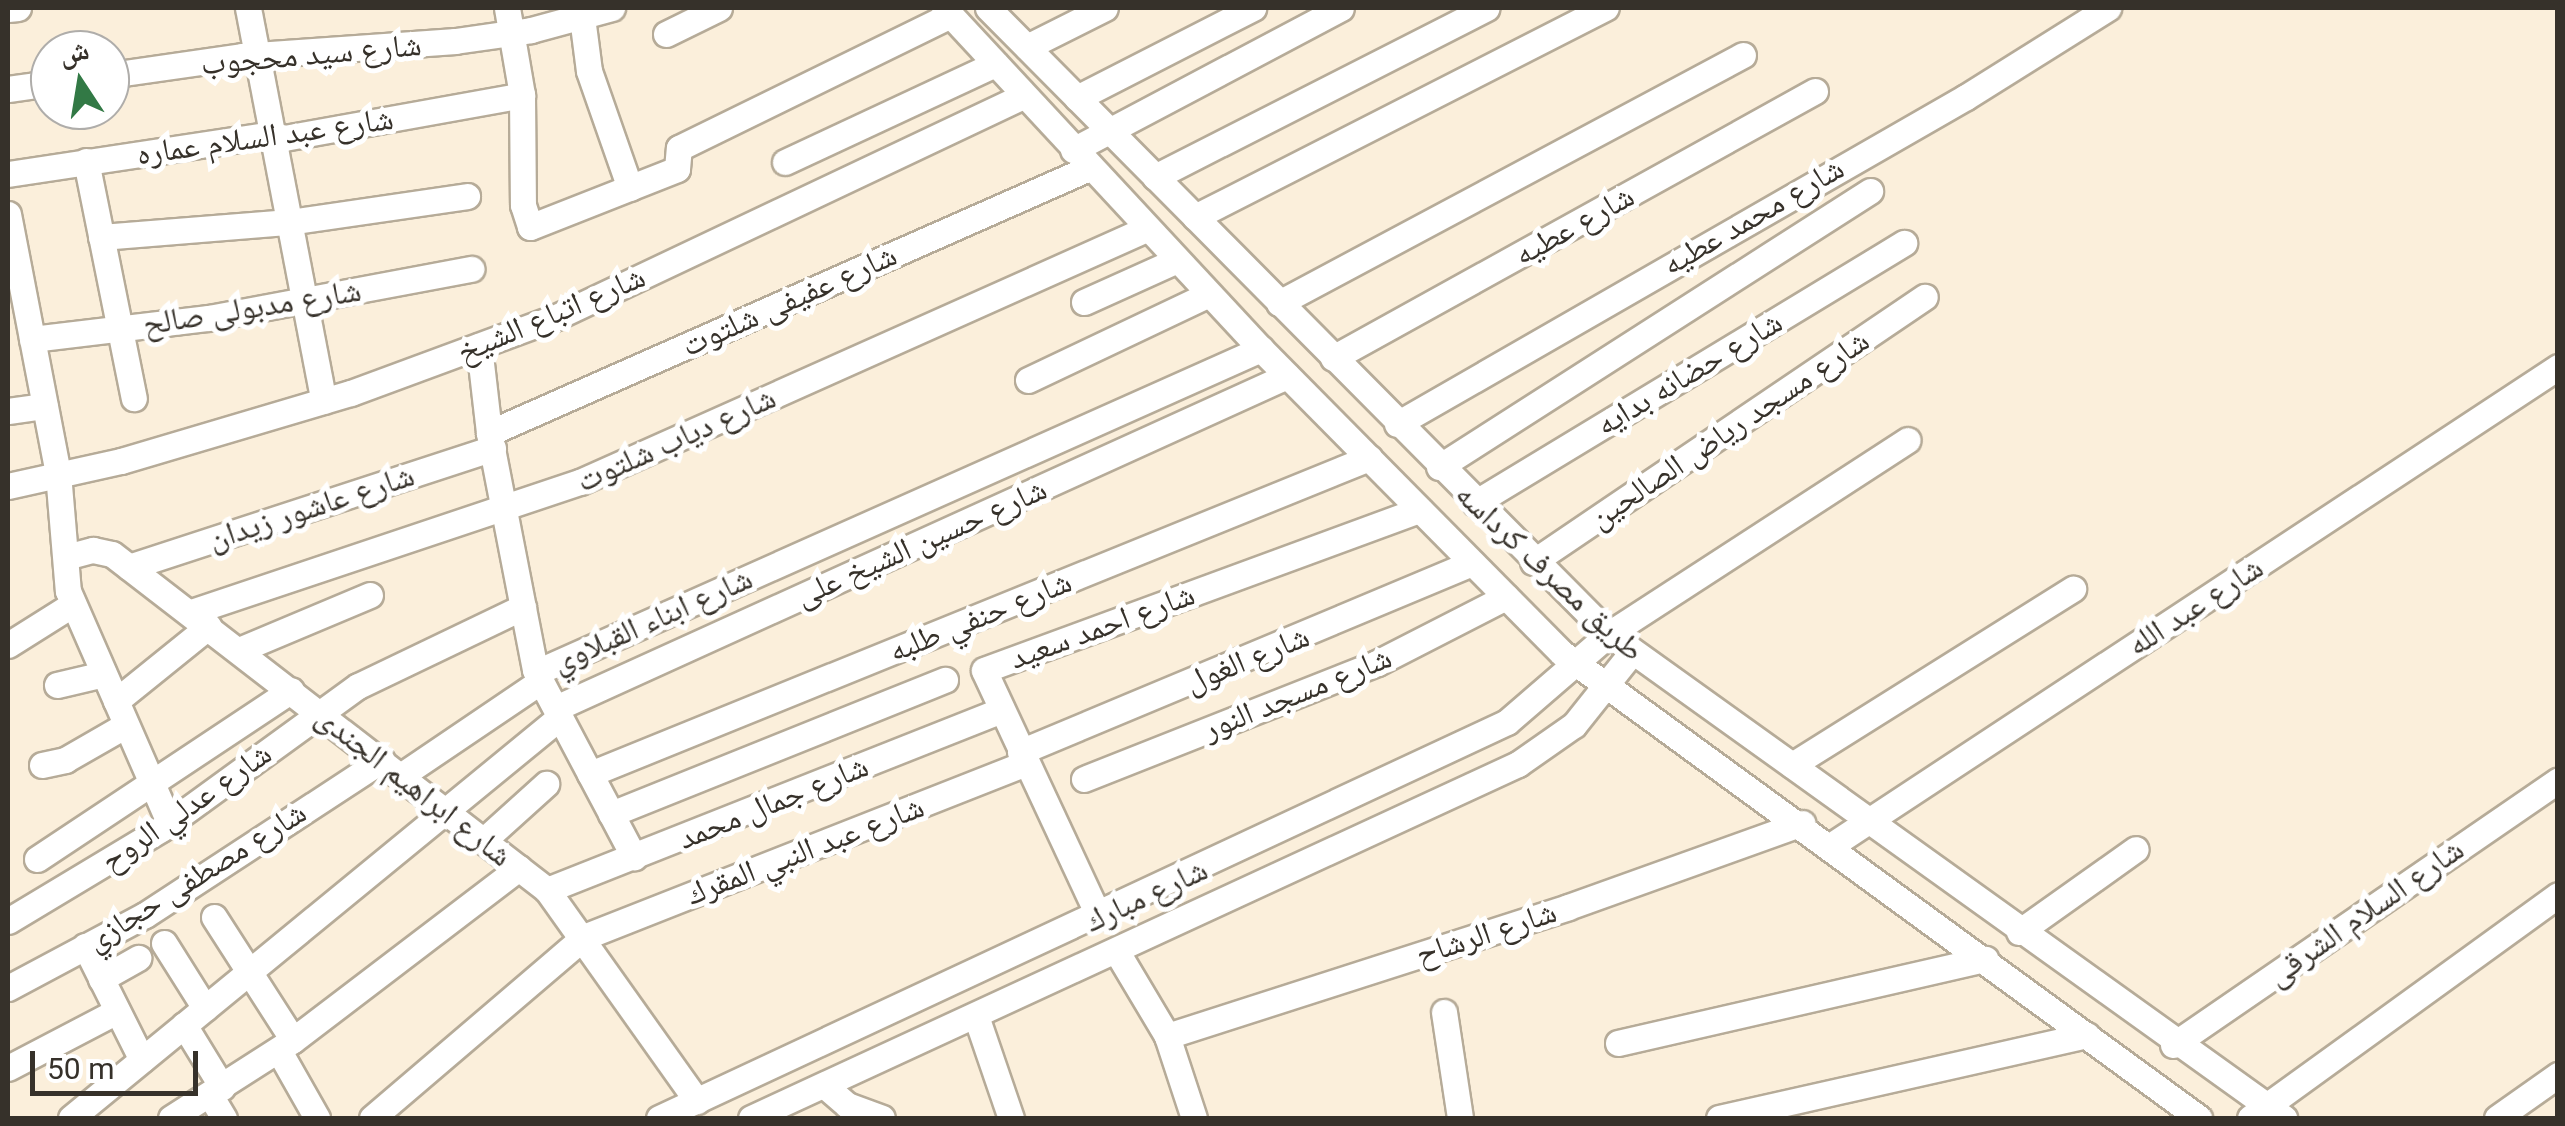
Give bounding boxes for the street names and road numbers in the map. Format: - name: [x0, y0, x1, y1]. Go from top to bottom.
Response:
- street label: شارع سيد محجوب: [199, 25, 423, 83]
- street label: شارع عبد السلام عماره: [134, 99, 396, 173]
- street label: شارع محمد عطيه: [1655, 149, 1851, 283]
- street label: شارع عطيه: [1507, 176, 1641, 274]
- street label: شارع عفيفى شلتوت: [676, 235, 902, 365]
- street label: شارع اتباع الشيخ: [451, 257, 651, 371]
- street label: شارع مدبولى صالح: [140, 271, 364, 343]
- street label: شارع حضانه بدايه: [1589, 302, 1789, 444]
- street label: شارع مسجد رياض الصالحين: [1582, 321, 1876, 537]
- street label: شارع دياب شلتوت: [571, 378, 781, 500]
- street label: شارع عاشور زيدان: [203, 456, 419, 558]
- street label: شارع حسين الشيخ على: [789, 469, 1053, 615]
- street label: طريق مصرف كرداسه: [1448, 475, 1652, 669]
- street label: شارع عبد الله: [2120, 548, 2270, 664]
- street label: شارع ابناء القبلاوي: [546, 559, 758, 681]
- street label: شارع حنفي طلبه: [883, 562, 1077, 670]
- street label: شارع احمد سعيد: [1004, 575, 1200, 677]
- street label: شارع الغول: [1179, 617, 1315, 701]
- street label: شارع مسجد النور: [1197, 638, 1397, 748]
- street label: شارع ابراهيم الجندى: [308, 698, 520, 874]
- street label: شارع عدلي الروح: [93, 734, 279, 880]
- street label: شارع جمال محمد: [672, 746, 874, 858]
- street label: شارع عبد النبي المقرك: [681, 787, 929, 913]
- street label: شارع مصطفى حجازي: [79, 793, 313, 959]
- street label: شارع السلام الشرقى: [2259, 830, 2471, 994]
- street label: شارع مبارك: [1079, 850, 1213, 940]
- street label: شارع الرشاح: [1411, 892, 1561, 974]

